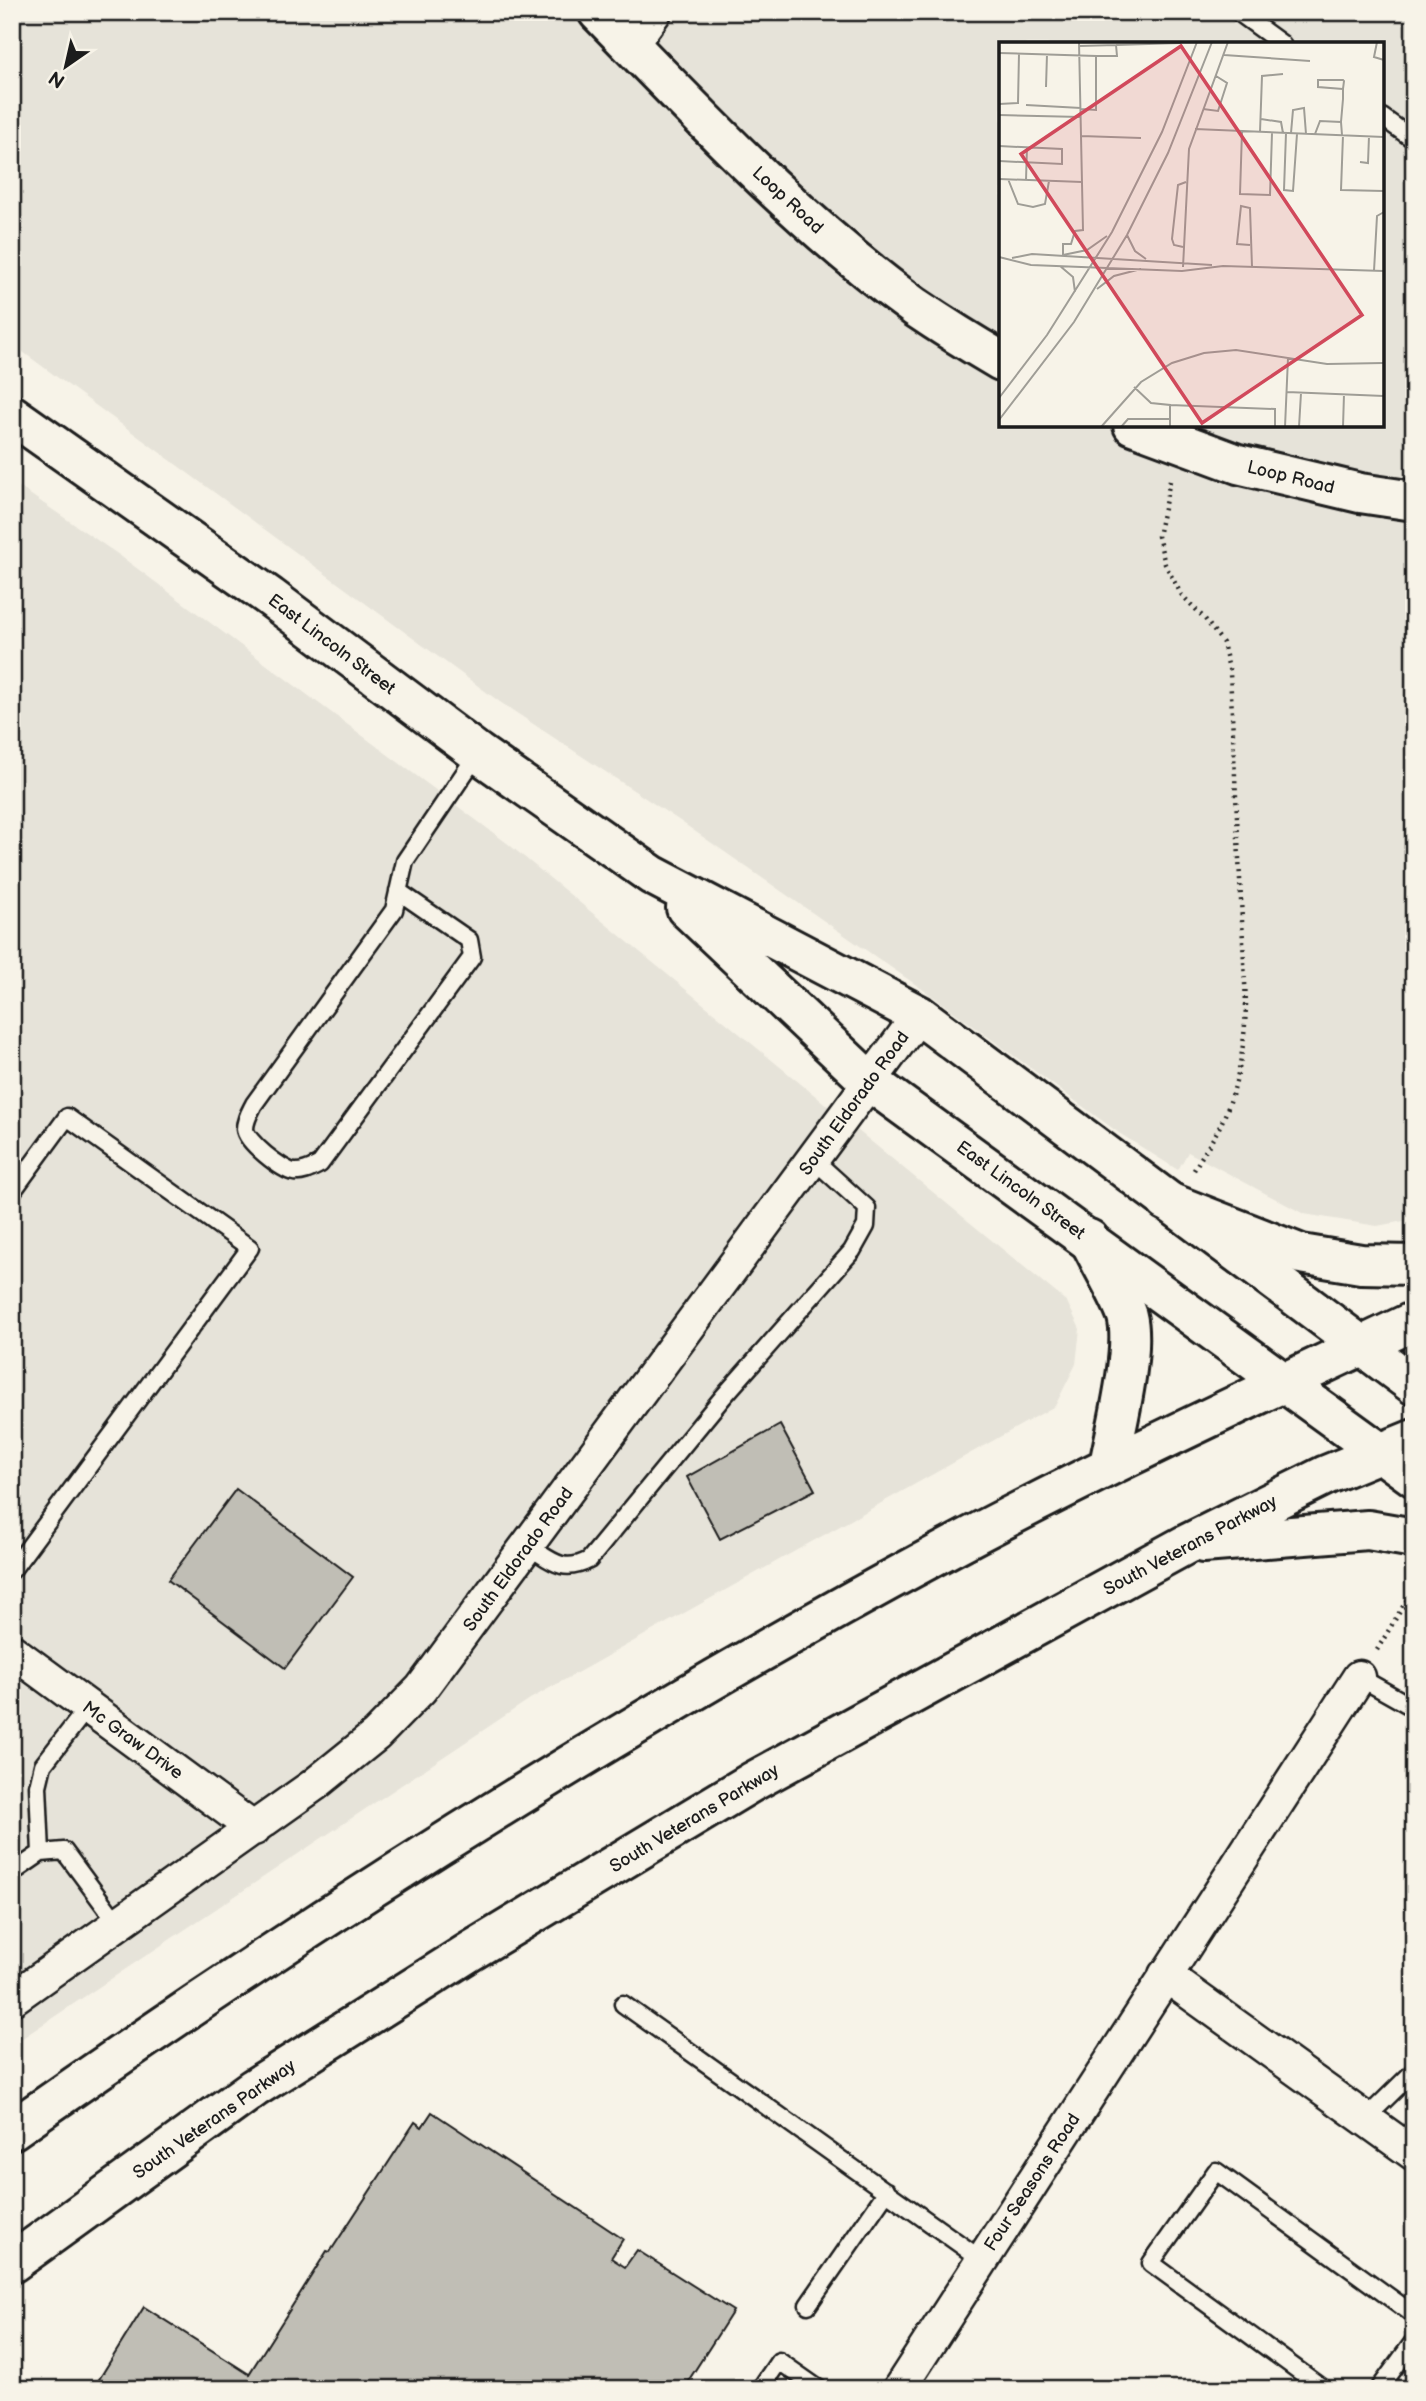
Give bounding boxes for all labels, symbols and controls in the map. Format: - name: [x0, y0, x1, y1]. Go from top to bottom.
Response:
- north arrow: [32, 32, 102, 102]
- inset map: [999, 42, 1384, 427]
- text: N: [45, 65, 70, 92]
- street label: Loop Road: [748, 162, 827, 238]
- street label: Loop Road: [1245, 457, 1337, 498]
- street label: East Lincoln Street: [264, 590, 400, 699]
- street label: South Eldorado Road: [795, 1027, 914, 1179]
- street label: East Lincoln Street: [952, 1137, 1090, 1244]
- street label: South Eldorado Road: [459, 1483, 578, 1635]
- street label: South Veterans Parkway: [1100, 1490, 1281, 1600]
- street label: Mc Graw Drive: [78, 1697, 187, 1784]
- street label: South Veterans Parkway: [606, 1759, 783, 1877]
- street label: South Veterans Parkway: [129, 2055, 300, 2183]
- street label: Four Seasons Road: [980, 2110, 1085, 2255]

